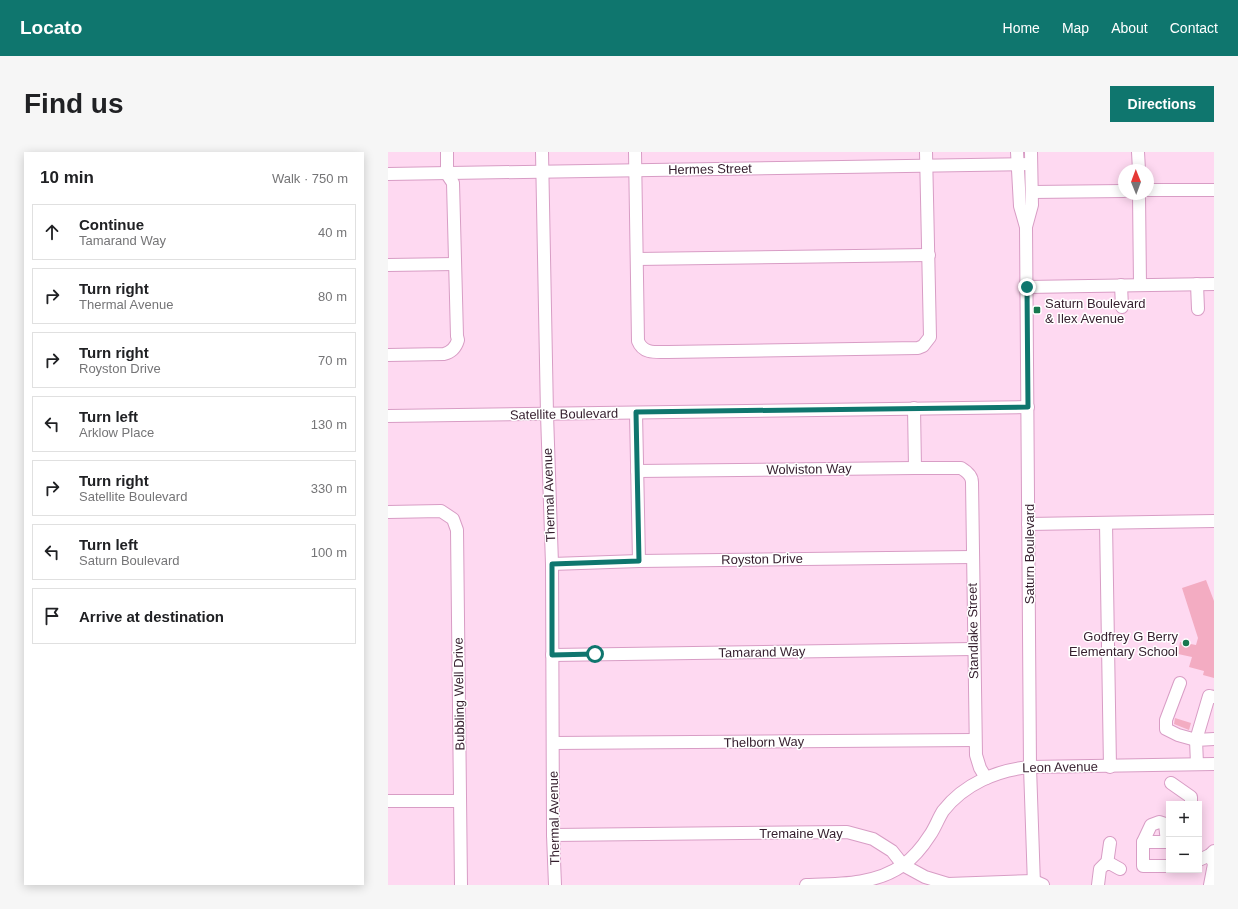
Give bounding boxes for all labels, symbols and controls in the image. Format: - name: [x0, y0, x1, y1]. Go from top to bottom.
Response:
- text: Locato: [20, 17, 82, 38]
- text: Home: [1003, 20, 1040, 36]
- text: Map: [1062, 20, 1089, 36]
- text: About: [1111, 20, 1148, 36]
- text: Contact: [1170, 20, 1218, 36]
- button: Directions: [1110, 86, 1214, 122]
- text: Find us: [24, 88, 124, 119]
- street label: Hermes Street: [668, 161, 752, 177]
- north arrow: [1118, 164, 1154, 200]
- text: 10 min: [40, 168, 94, 187]
- text: Walk · 750 m: [272, 171, 348, 186]
- text: Continue: [79, 216, 144, 233]
- icon: ahead: [41, 221, 63, 243]
- text: 40 m: [318, 225, 347, 240]
- text: Tamarand Way: [79, 233, 166, 248]
- route end: [1018, 278, 1036, 296]
- text: Turn right: [79, 280, 149, 297]
- icon: right: [41, 285, 63, 307]
- text: 80 m: [318, 289, 347, 304]
- place label: Saturn Boulevard & Ilex Avenue: [1045, 296, 1145, 326]
- text: Thermal Avenue: [79, 297, 173, 312]
- marker: Saturn Boulevard & Ilex Avenue: [1032, 305, 1042, 315]
- text: Turn right: [79, 344, 149, 361]
- icon: right: [41, 349, 63, 371]
- text: 70 m: [318, 353, 347, 368]
- text: Royston Drive: [79, 361, 161, 376]
- street label: Satellite Boulevard: [510, 406, 618, 422]
- text: Turn left: [79, 408, 138, 425]
- icon: left: [41, 413, 63, 435]
- text: 130 m: [311, 417, 347, 432]
- text: Arklow Place: [79, 425, 154, 440]
- street label: Thermal Avenue: [540, 448, 558, 542]
- street label: Wolviston Way: [766, 461, 852, 477]
- text: Turn right: [79, 472, 149, 489]
- icon: right: [41, 477, 63, 499]
- text: 330 m: [311, 481, 347, 496]
- text: Satellite Boulevard: [79, 489, 187, 504]
- street label: Saturn Boulevard: [1022, 504, 1037, 604]
- text: Turn left: [79, 536, 138, 553]
- icon: left: [41, 541, 63, 563]
- text: 100 m: [311, 545, 347, 560]
- street label: Royston Drive: [721, 551, 803, 567]
- text: Saturn Boulevard: [79, 553, 179, 568]
- street label: Standlake Street: [965, 582, 981, 679]
- icon: arrive: [41, 605, 63, 627]
- text: Arrive at destination: [79, 608, 224, 625]
- place label: Godfrey G Berry Elementary School: [1069, 629, 1178, 659]
- street label: Bubbling Well Drive: [451, 637, 467, 751]
- marker: Godfrey G Berry Elementary School: [1181, 638, 1191, 648]
- street label: Tamarand Way: [718, 644, 806, 660]
- route start: [586, 645, 604, 663]
- street label: Thelborn Way: [724, 734, 805, 750]
- street label: Leon Avenue: [1022, 759, 1098, 775]
- street label: Thermal Avenue: [546, 771, 562, 865]
- map controls: [1166, 801, 1202, 873]
- button: +: [1166, 801, 1202, 837]
- street label: Tremaine Way: [759, 826, 843, 841]
- button: −: [1166, 837, 1202, 873]

